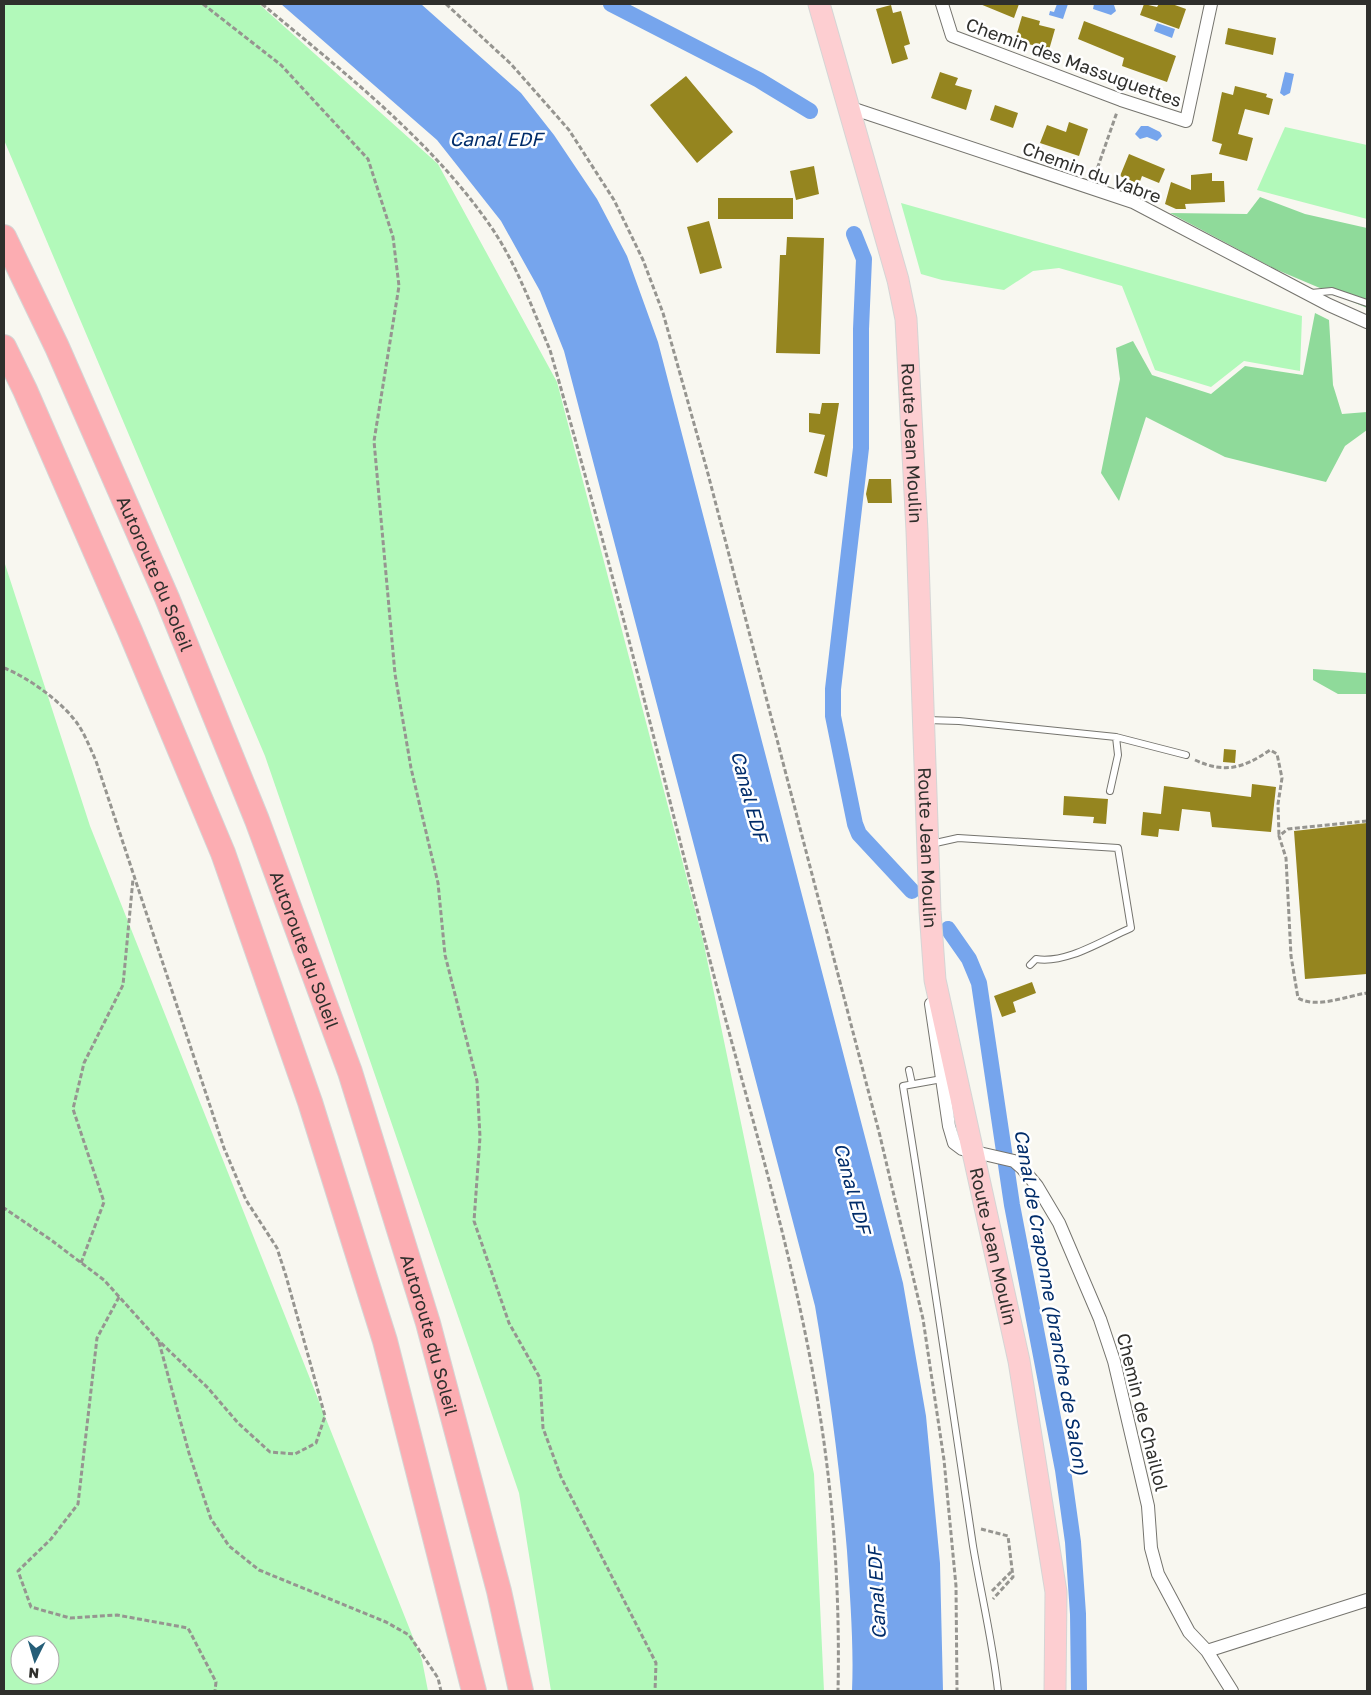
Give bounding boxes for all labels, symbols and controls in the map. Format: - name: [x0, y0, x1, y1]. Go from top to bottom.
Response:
- street label: Chemin des Massuguettes: [963, 13, 1185, 111]
- water label: Canal EDF: [449, 127, 545, 150]
- street label: Chemin du Vabre: [1020, 137, 1164, 207]
- street label: Route Jean Moulin: [897, 362, 928, 524]
- street label: Autoroute du Soleil: [113, 492, 198, 654]
- water label: Canal EDF: [727, 748, 774, 847]
- street label: Route Jean Moulin: [914, 767, 942, 929]
- street label: Autoroute du Soleil: [266, 868, 344, 1032]
- water label: Canal de Craponne (branche de Salon): [1010, 1127, 1094, 1477]
- water label: Canal EDF: [830, 1140, 877, 1239]
- street label: Route Jean Moulin: [966, 1165, 1022, 1327]
- street label: Autoroute du Soleil: [396, 1251, 463, 1418]
- street label: Chemin de Chaillol: [1113, 1331, 1173, 1494]
- water label: Canal EDF: [862, 1543, 890, 1640]
- north arrow: [10, 1635, 60, 1685]
- text: N: [28, 1665, 40, 1682]

